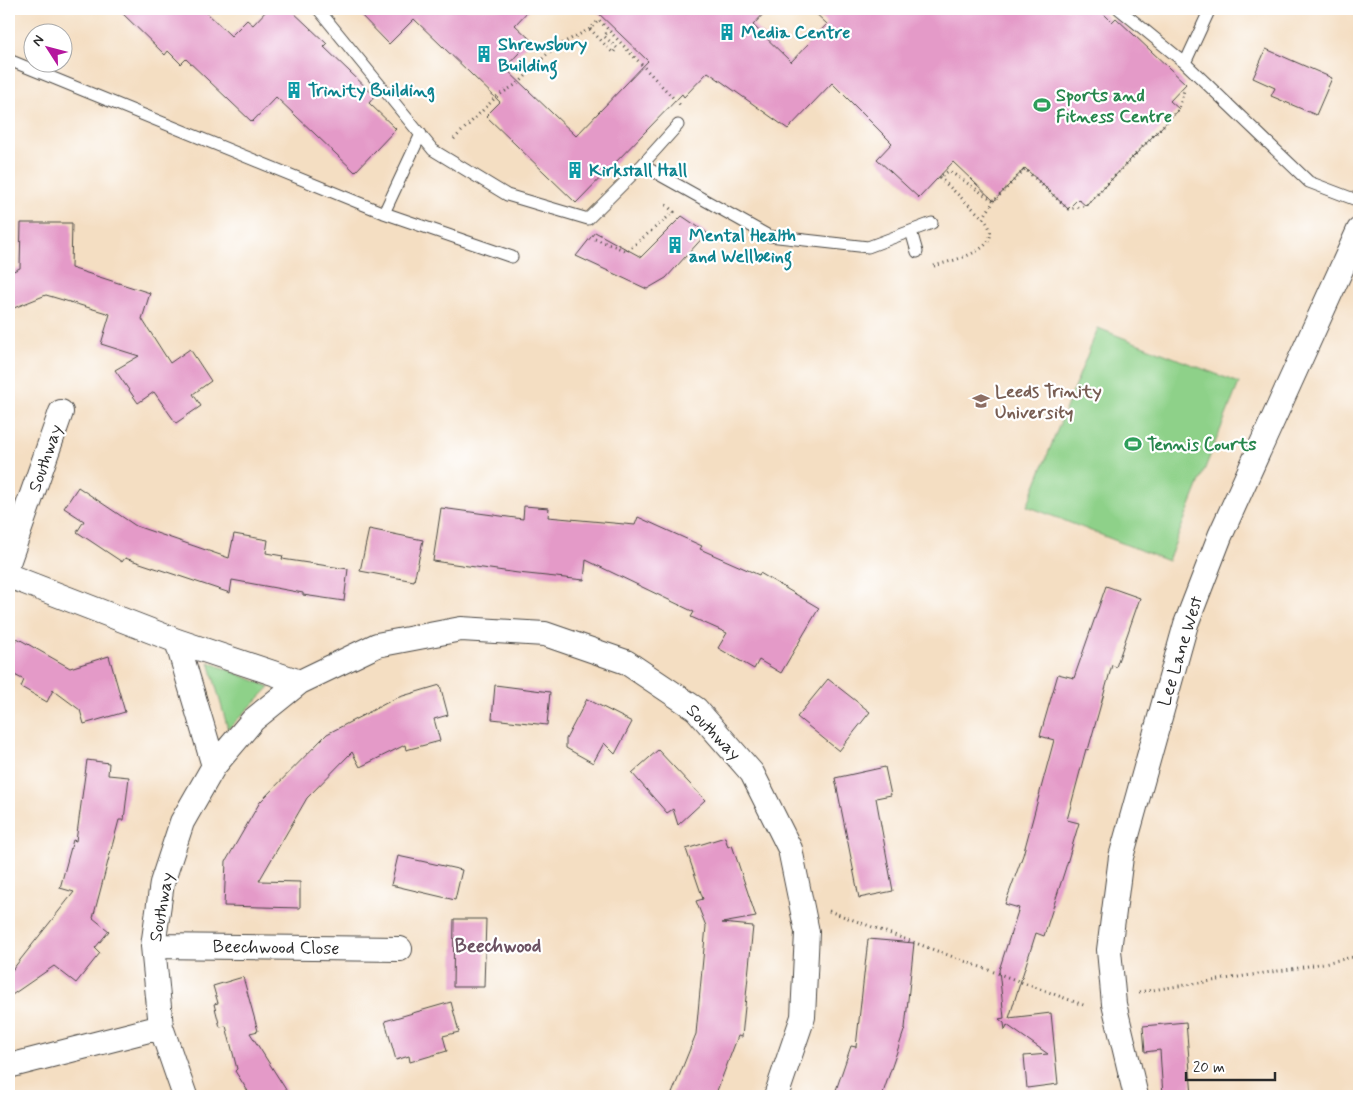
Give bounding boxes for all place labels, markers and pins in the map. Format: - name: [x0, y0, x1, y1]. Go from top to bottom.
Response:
- place label: Media Centre: [741, 21, 850, 45]
- building icon: Media Centre: [717, 22, 737, 42]
- place label: Shrewsbury Building: [498, 33, 587, 80]
- building icon: Shrewsbury Building: [474, 44, 494, 64]
- place label: Trinity Building: [308, 79, 435, 103]
- building icon: Trinity Building: [284, 80, 304, 100]
- place label: Sports and Fitness Centre: [1056, 84, 1172, 129]
- sports icon: Sports and Fitness Centre: [1032, 95, 1052, 115]
- place label: Kirkstall Hall: [589, 159, 688, 183]
- building icon: Kirkstall Hall: [565, 160, 585, 180]
- place label: Mental Health and Wellbeing: [689, 224, 796, 271]
- building icon: Mental Health and Wellbeing: [665, 235, 685, 255]
- place label: Leeds Trinity University: [995, 380, 1102, 425]
- school or university icon: Leeds Trinity University: [971, 391, 991, 411]
- place label: Tennis Courts: [1147, 433, 1256, 457]
- sports icon: Tennis Courts: [1123, 434, 1143, 454]

